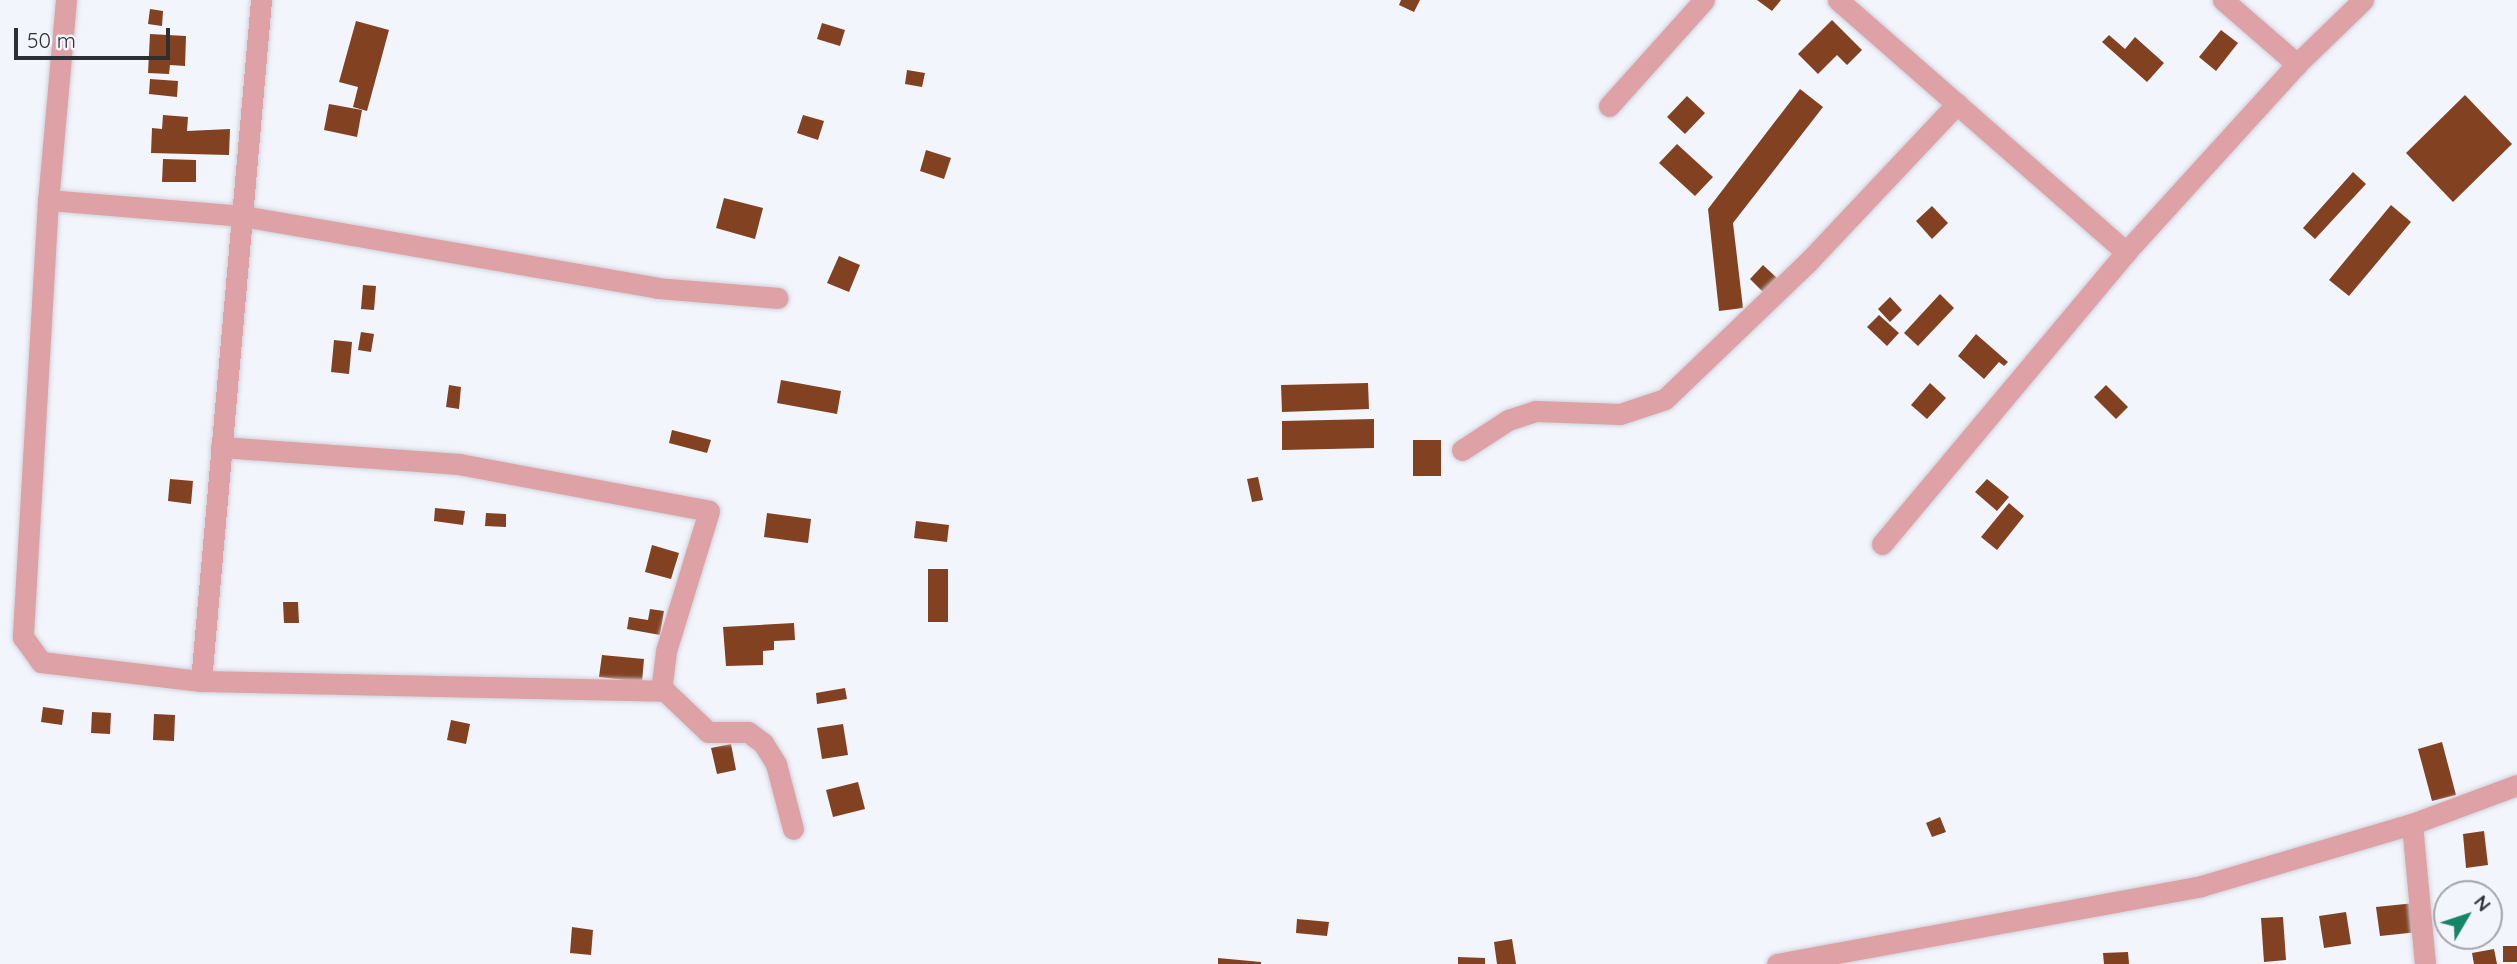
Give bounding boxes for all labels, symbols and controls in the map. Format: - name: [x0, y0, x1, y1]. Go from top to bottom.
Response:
- scale bar: [18, 14, 173, 58]
- text: 50 m: [27, 27, 76, 53]
- north arrow: [2433, 880, 2503, 950]
- text: N: [2469, 890, 2496, 916]

